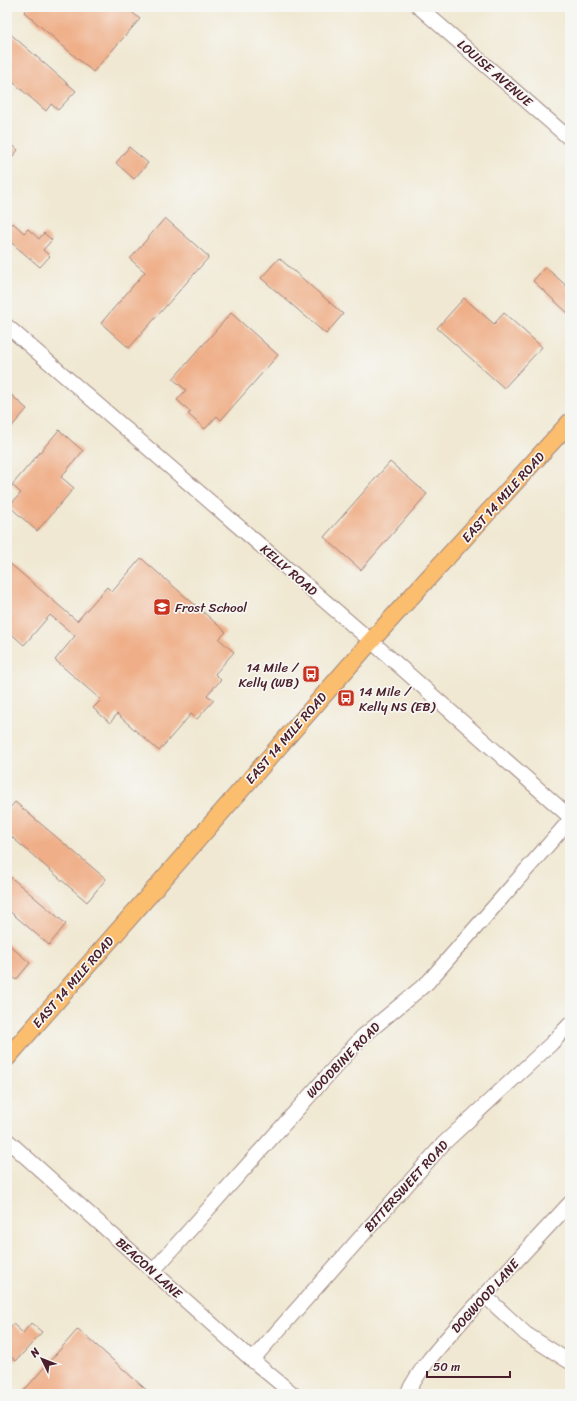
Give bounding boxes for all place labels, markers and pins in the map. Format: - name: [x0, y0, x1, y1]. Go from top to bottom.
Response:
- place label: Frost School: [175, 596, 247, 619]
- school or university icon: Frost School: [152, 597, 172, 617]
- place label: 14 Mile / Kelly (WB): [238, 656, 300, 694]
- bus stop icon: 14 Mile / Kelly (WB): [301, 664, 321, 684]
- place label: 14 Mile / Kelly NS (EB): [359, 680, 437, 718]
- bus stop icon: 14 Mile / Kelly NS (EB): [336, 688, 356, 708]

